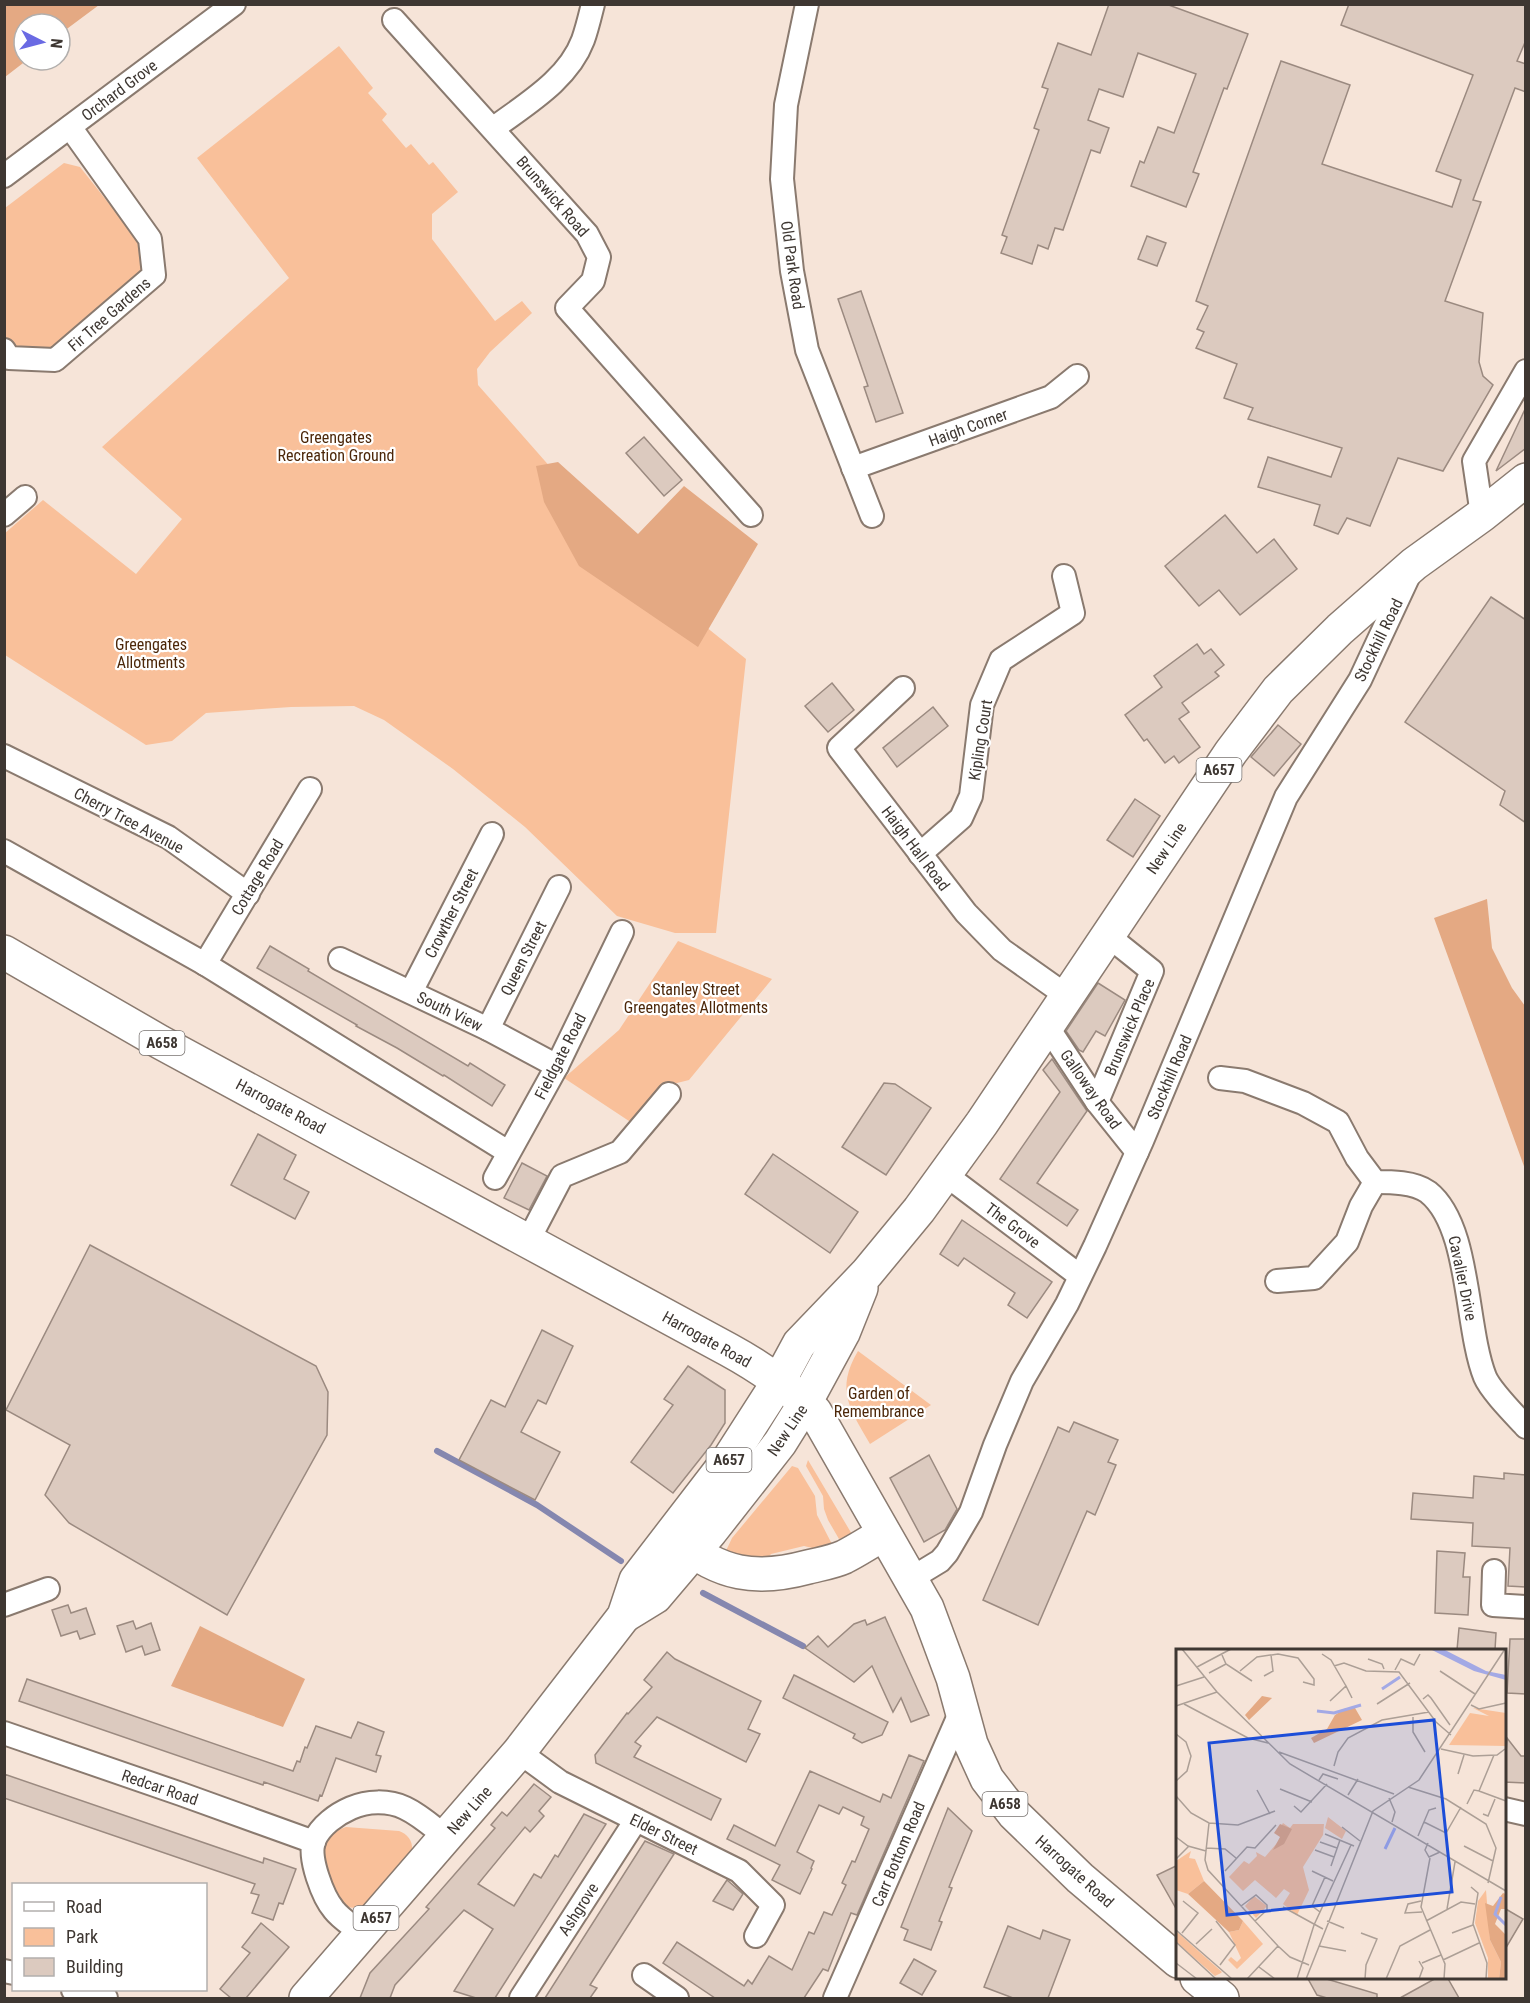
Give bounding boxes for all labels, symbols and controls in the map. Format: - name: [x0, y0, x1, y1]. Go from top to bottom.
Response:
- north arrow: [12, 12, 72, 72]
- text: N: [46, 38, 66, 49]
- street label: Orchard Grove: [78, 56, 161, 125]
- street label: Brunswick Road: [512, 152, 593, 241]
- street label: Old Park Road: [777, 220, 808, 311]
- street label: Fir Tree Gardens: [64, 273, 154, 355]
- street label: Haigh Corner: [926, 404, 1010, 451]
- park label: Greengates Recreation Ground: [278, 428, 394, 465]
- street label: Stockhill Road: [1350, 596, 1407, 685]
- park label: Greengates Allotments: [115, 635, 187, 672]
- street label: Kipling Court: [965, 698, 996, 782]
- road number: A657: [1196, 758, 1242, 782]
- street label: Cherry Tree Avenue: [71, 784, 187, 857]
- street label: Haigh Hall Road: [878, 802, 954, 894]
- street label: New Line: [1142, 819, 1191, 878]
- street label: Cottage Road: [227, 836, 288, 919]
- street label: Crowther Street: [421, 865, 482, 961]
- street label: Queen Street: [497, 917, 550, 999]
- street label: Brunswick Place: [1100, 976, 1158, 1079]
- park label: Stanley Street Greengates Allotments: [624, 980, 768, 1017]
- street label: South View: [414, 987, 486, 1035]
- street label: Fieldgate Road: [531, 1010, 590, 1102]
- road number: A658: [140, 1031, 184, 1055]
- street label: Stockhill Road: [1143, 1032, 1196, 1122]
- street label: Galloway Road: [1056, 1046, 1125, 1133]
- street label: Harrogate Road: [233, 1075, 329, 1138]
- street label: The Grove: [982, 1199, 1044, 1252]
- street label: Cavalier Drive: [1444, 1234, 1481, 1322]
- street label: Harrogate Road: [659, 1307, 755, 1372]
- park label: Garden of Remembrance: [834, 1384, 924, 1421]
- street label: New Line: [763, 1401, 812, 1460]
- road number: A657: [706, 1448, 752, 1472]
- inset map: [1176, 1649, 1506, 1979]
- street label: Redcar Road: [119, 1766, 201, 1809]
- street label: New Line: [443, 1782, 496, 1838]
- road number: A658: [982, 1792, 1028, 1816]
- street label: Carr Bottom Road: [868, 1799, 929, 1910]
- street label: Elder Street: [627, 1810, 701, 1859]
- street label: Harrogate Road: [1032, 1831, 1118, 1911]
- street label: Ashgrove: [554, 1879, 602, 1939]
- legend: [12, 1883, 207, 1991]
- text: Road: [66, 1896, 102, 1917]
- road number: A657: [354, 1906, 398, 1930]
- text: Park: [66, 1926, 98, 1947]
- text: Building: [66, 1956, 123, 1977]

